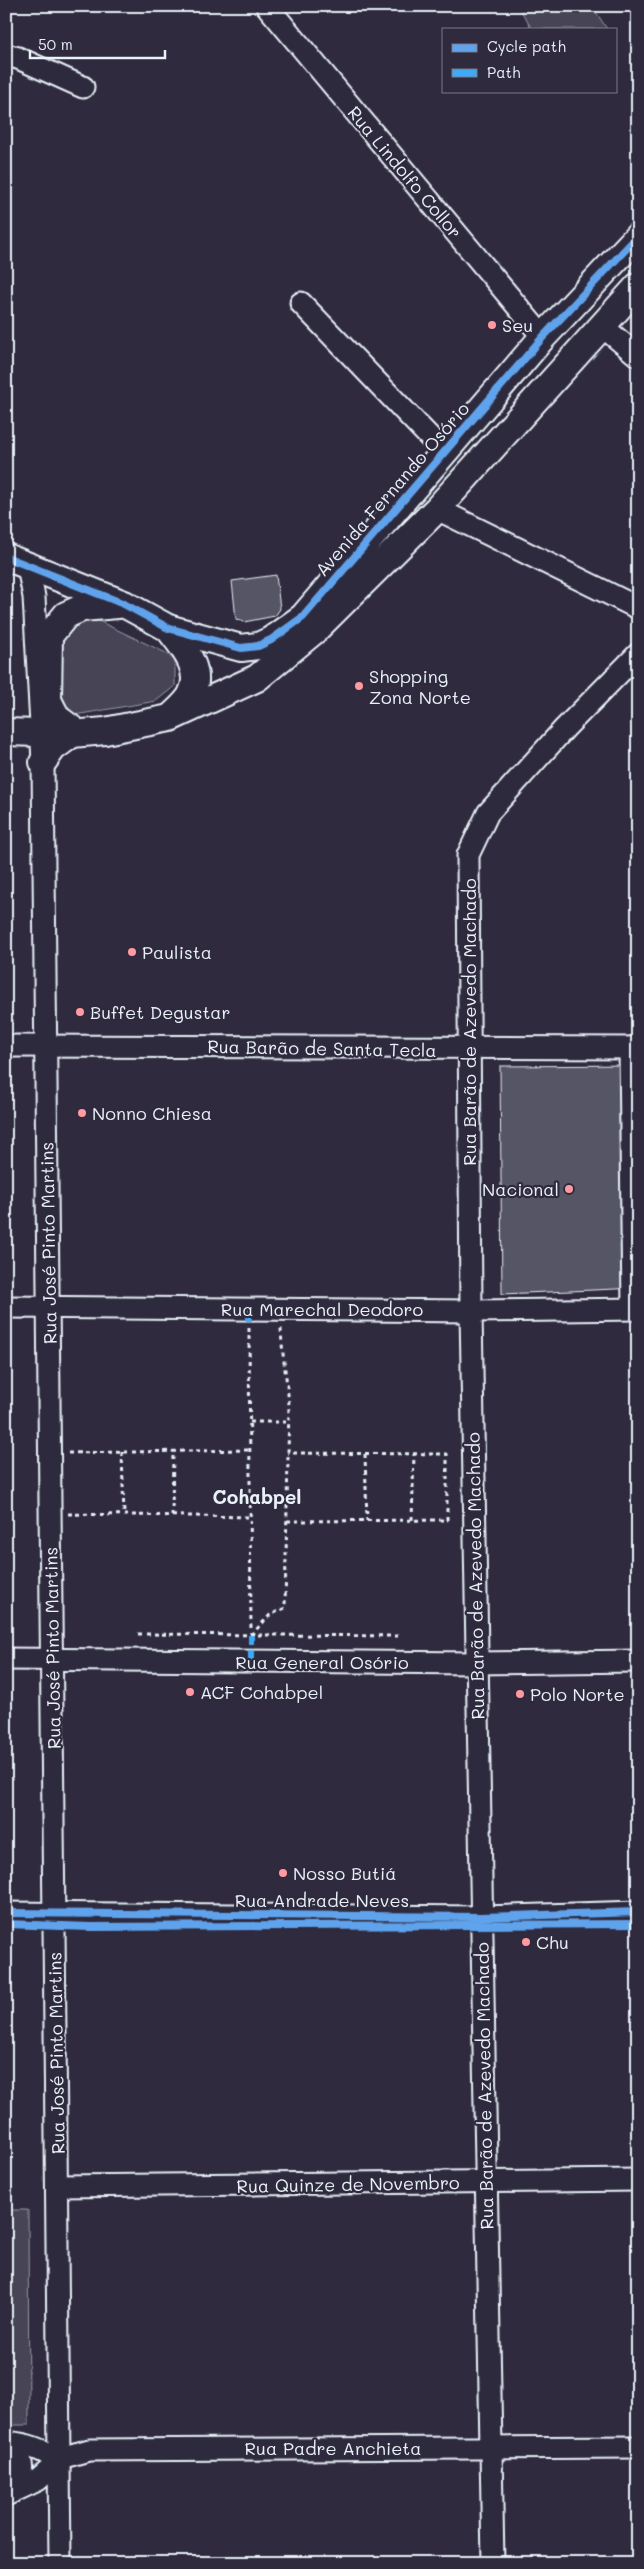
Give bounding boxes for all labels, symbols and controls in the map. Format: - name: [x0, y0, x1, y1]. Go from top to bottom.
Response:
- scale bar: [30, 28, 165, 60]
- legend: [442, 28, 616, 92]
- text: 50 m: [38, 34, 73, 54]
- text: Cycle path: [487, 36, 566, 56]
- text: Path: [487, 62, 521, 82]
- street label: Rua Lindolfo Collor: [343, 101, 467, 243]
- place label: Seu: [502, 313, 533, 337]
- marker: Seu: [486, 319, 498, 331]
- street label: Avenida Fernando Osório: [310, 397, 475, 581]
- place label: Shopping Zona Norte: [369, 664, 471, 709]
- marker: Shopping Zona Norte: [353, 680, 365, 692]
- street label: Rua Barão de Azevedo Machado: [457, 878, 481, 1166]
- place label: Paulista: [142, 940, 212, 964]
- marker: Paulista: [126, 946, 138, 958]
- place label: Buffet Degustar: [90, 1000, 231, 1024]
- marker: Buffet Degustar: [74, 1006, 86, 1018]
- street label: Rua Barão de Santa Tecla: [207, 1034, 437, 1062]
- place label: Nonno Chiesa: [92, 1101, 212, 1125]
- marker: Nonno Chiesa: [76, 1107, 88, 1119]
- street label: Rua José Pinto Martins: [34, 1142, 62, 1344]
- place label: Nacional: [482, 1177, 559, 1201]
- marker: Nacional: [563, 1183, 575, 1195]
- street label: Rua Marechal Deodoro: [221, 1297, 423, 1321]
- street label: Rua Barão de Azevedo Machado: [460, 1432, 490, 1720]
- district label: Cohabpel: [213, 1484, 301, 1509]
- street label: Rua José Pinto Martins: [38, 1547, 66, 1749]
- street label: Rua General Osório: [235, 1650, 409, 1674]
- place label: ACF Cohabpel: [200, 1680, 323, 1704]
- place label: Polo Norte: [530, 1682, 625, 1706]
- marker: ACF Cohabpel: [184, 1686, 196, 1698]
- marker: Polo Norte: [514, 1688, 526, 1700]
- place label: Nosso Butiá: [293, 1861, 397, 1885]
- marker: Nosso Butiá: [277, 1867, 289, 1879]
- street label: Rua Andrade Neves: [235, 1888, 409, 1912]
- place label: Chu: [536, 1930, 569, 1954]
- marker: Chu: [520, 1936, 532, 1948]
- street label: Rua Barão de Azevedo Machado: [469, 1942, 499, 2230]
- street label: Rua José Pinto Martins: [42, 1952, 70, 2154]
- street label: Rua Quinze de Novembro: [236, 2170, 460, 2198]
- street label: Rua Padre Anchieta: [245, 2436, 421, 2460]

